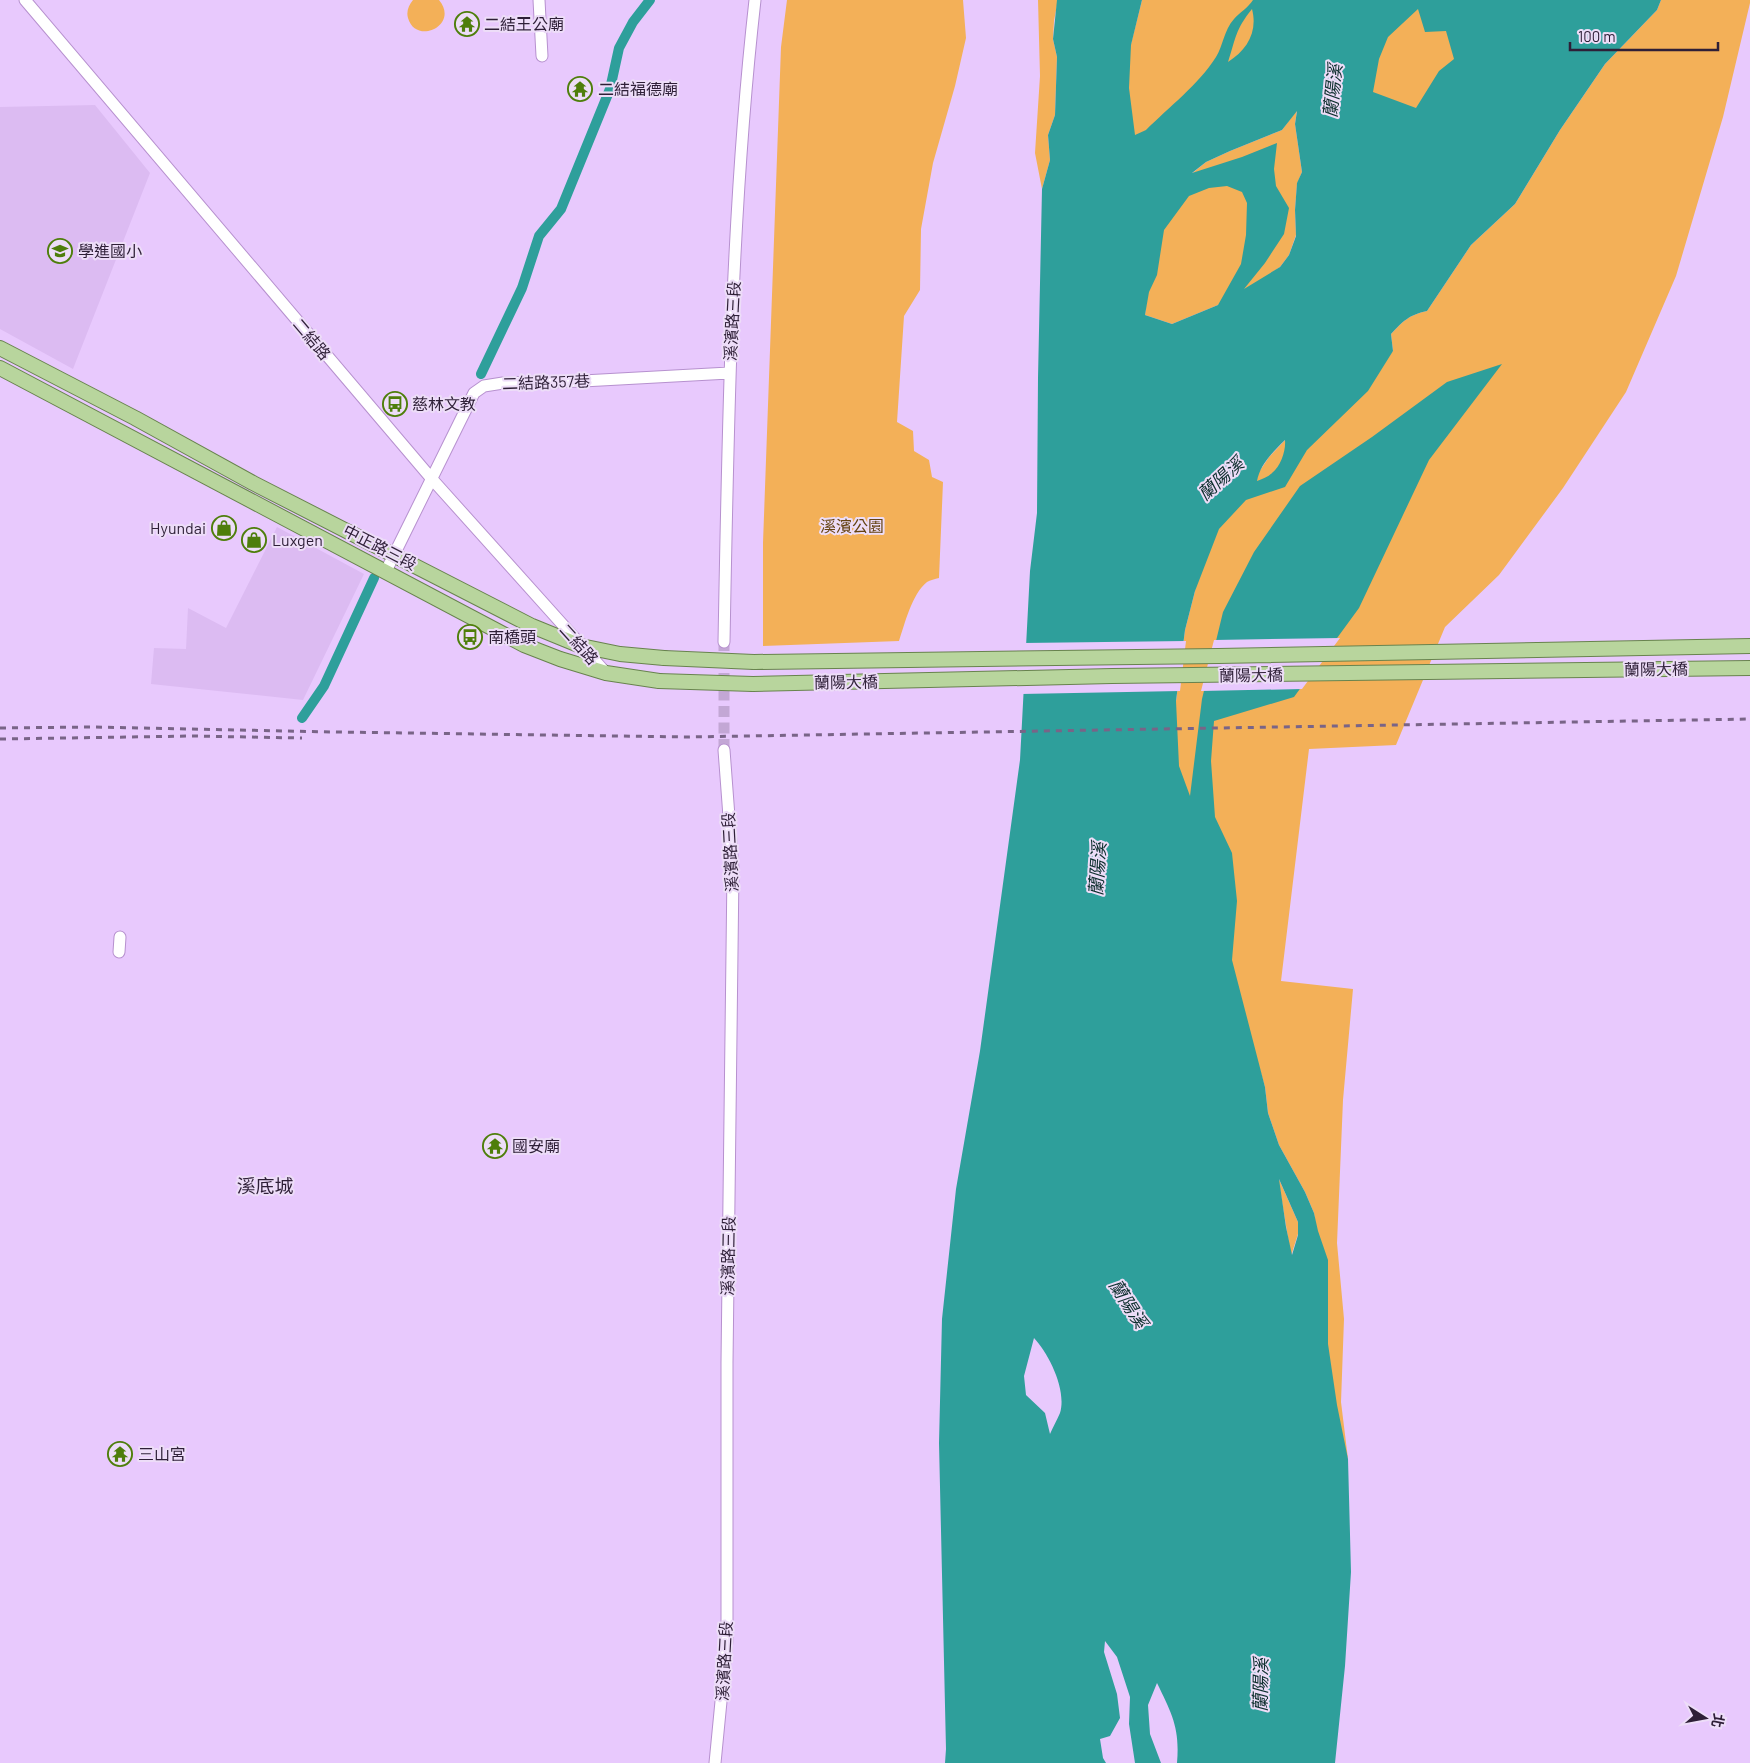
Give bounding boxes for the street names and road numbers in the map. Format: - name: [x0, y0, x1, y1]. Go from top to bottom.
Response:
- street label: 溪濱路三段: [720, 281, 743, 361]
- street label: 二結路: [290, 314, 335, 363]
- street label: 二結路357巷: [502, 370, 590, 393]
- street label: 中正路三段: [340, 520, 420, 573]
- street label: 二結路: [556, 619, 602, 668]
- street label: 蘭陽大橋: [1624, 658, 1688, 679]
- street label: 蘭陽大橋: [1219, 664, 1283, 685]
- street label: 蘭陽大橋: [814, 671, 878, 692]
- street label: 溪濱路三段: [718, 812, 741, 892]
- street label: 溪濱路三段: [717, 1216, 738, 1296]
- street label: 溪濱路三段: [712, 1621, 735, 1701]

